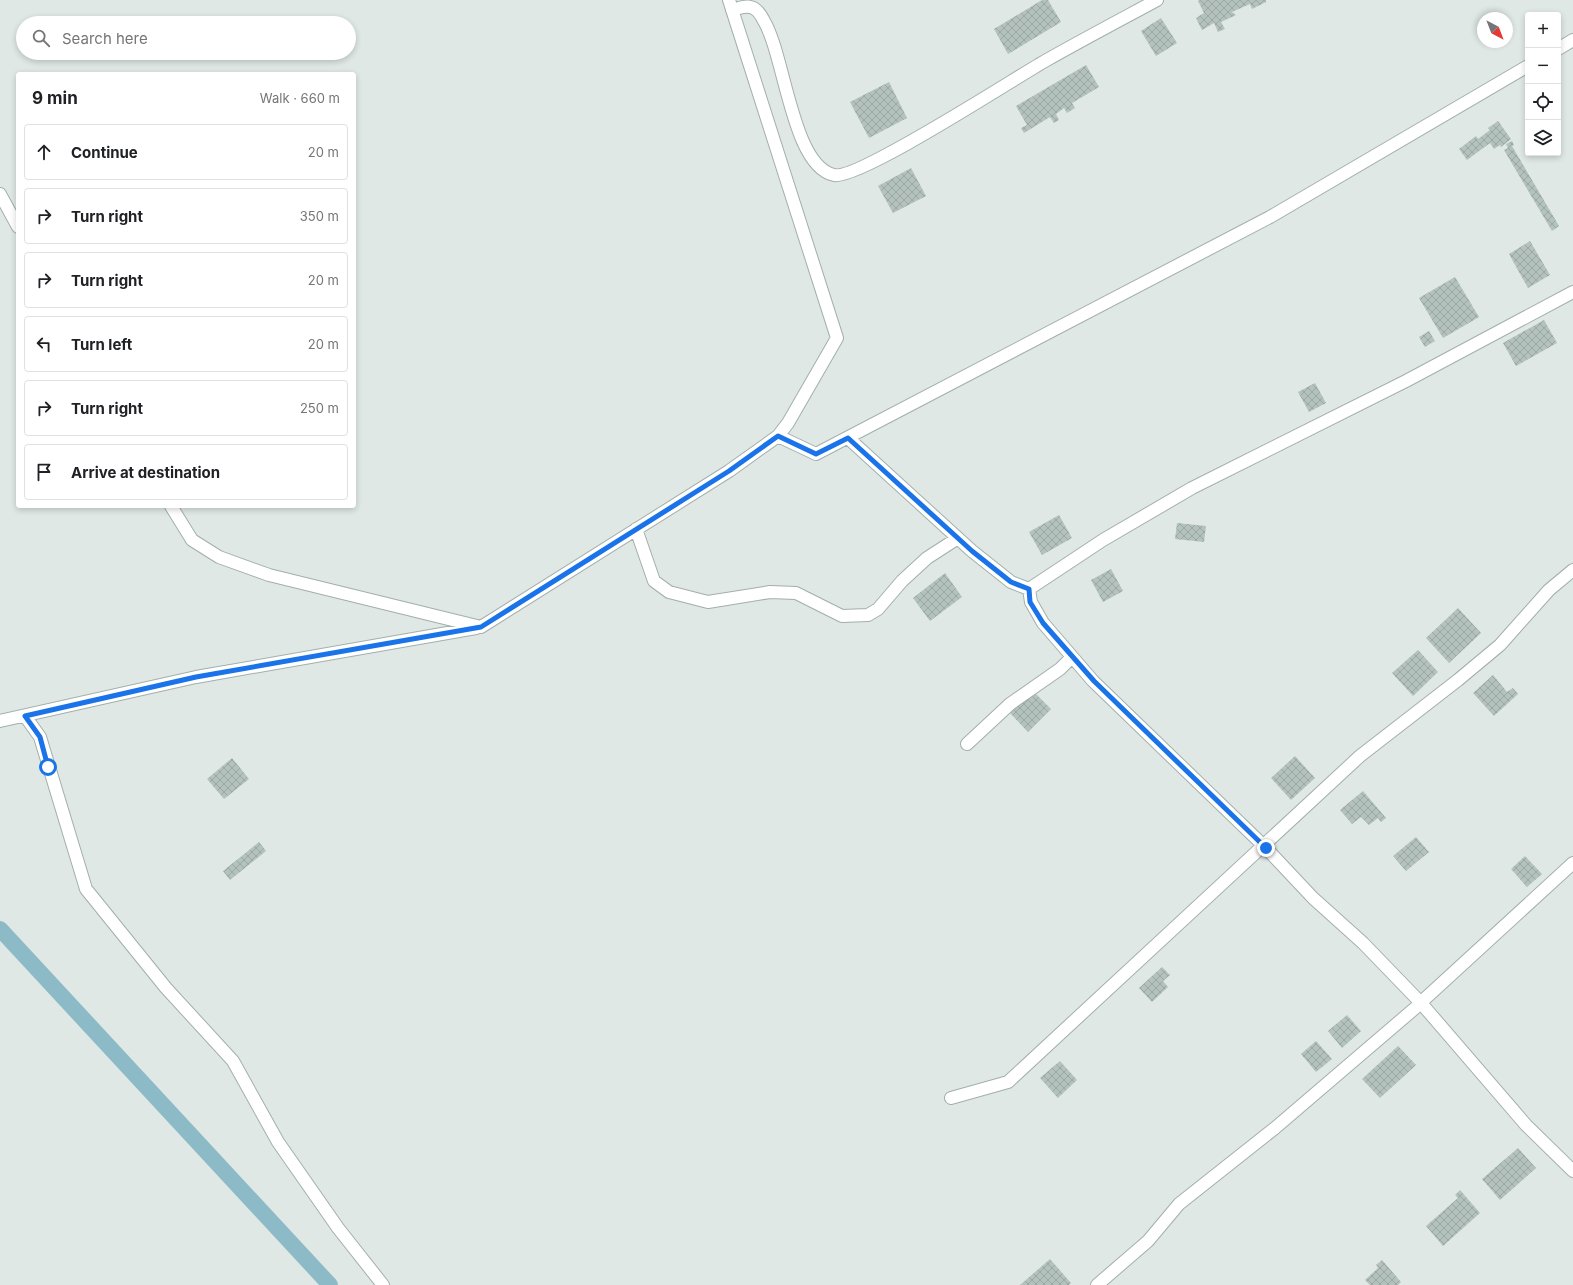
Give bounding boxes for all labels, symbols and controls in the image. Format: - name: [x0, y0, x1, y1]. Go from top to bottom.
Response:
- north arrow: [1477, 12, 1513, 48]
- map controls: [1525, 12, 1561, 156]
- button: +: [1525, 12, 1561, 48]
- search box: [16, 16, 356, 60]
- icon: search: [30, 27, 52, 49]
- text: Search here: [62, 29, 148, 48]
- button: −: [1525, 48, 1561, 84]
- button: locate: [1525, 84, 1561, 120]
- text: 9 min: [32, 88, 78, 108]
- text: Walk · 660 m: [260, 90, 340, 106]
- button: layers: [1525, 120, 1561, 156]
- icon: ahead: [33, 141, 55, 163]
- text: Continue: [71, 143, 138, 162]
- text: 20 m: [308, 144, 339, 160]
- icon: right: [33, 205, 55, 227]
- text: Turn right: [71, 207, 143, 226]
- text: 350 m: [300, 208, 339, 224]
- icon: right: [33, 269, 55, 291]
- text: Turn right: [71, 271, 143, 290]
- text: 20 m: [308, 272, 339, 288]
- icon: left: [33, 333, 55, 355]
- text: Turn left: [71, 335, 132, 354]
- text: 20 m: [308, 336, 339, 352]
- icon: right: [33, 397, 55, 419]
- text: Turn right: [71, 399, 143, 418]
- text: 250 m: [300, 400, 339, 416]
- icon: arrive: [33, 461, 55, 483]
- text: Arrive at destination: [71, 463, 220, 482]
- route start: [39, 758, 57, 776]
- route end: [1257, 839, 1275, 857]

